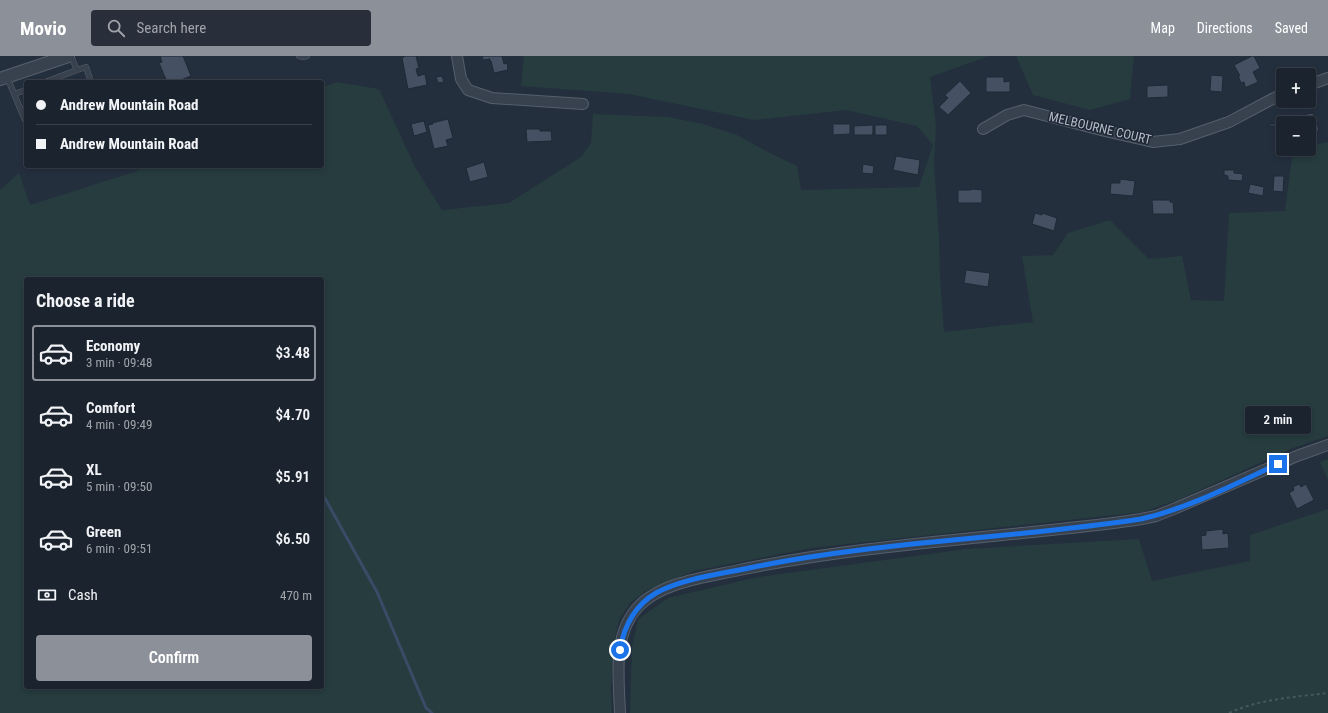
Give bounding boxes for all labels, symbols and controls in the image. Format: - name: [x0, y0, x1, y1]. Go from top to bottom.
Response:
- search box: [91, 10, 371, 46]
- text: Movio: [20, 17, 67, 40]
- icon: search: [105, 17, 127, 39]
- text: Search here: [137, 19, 206, 37]
- text: Map: [1151, 20, 1175, 36]
- text: Directions: [1197, 20, 1253, 36]
- text: Saved: [1275, 20, 1308, 36]
- map controls: [1276, 68, 1316, 156]
- button: +: [1276, 68, 1316, 108]
- text: Andrew Mountain Road: [60, 96, 199, 114]
- street label: MELBOURNE COURT: [1047, 109, 1153, 147]
- button: −: [1276, 116, 1316, 156]
- text: Andrew Mountain Road: [60, 135, 199, 153]
- text: Choose a ride: [36, 290, 135, 311]
- icon: car: [38, 335, 74, 371]
- text: Economy: [86, 337, 140, 355]
- text: $3.48: [276, 344, 310, 362]
- text: 3 min · 09:48: [86, 355, 152, 370]
- icon: car: [38, 397, 74, 433]
- text: Comfort: [86, 399, 135, 417]
- text: $4.70: [276, 406, 310, 424]
- callout: 2 min: [1245, 406, 1311, 434]
- text: 2 min: [1264, 412, 1292, 427]
- text: 4 min · 09:49: [86, 417, 152, 432]
- route end: [1269, 455, 1287, 473]
- icon: car: [38, 459, 74, 495]
- text: XL: [86, 461, 102, 479]
- text: $5.91: [276, 468, 310, 486]
- text: 5 min · 09:50: [86, 479, 152, 494]
- icon: car: [38, 521, 74, 557]
- text: Green: [86, 523, 121, 541]
- text: $6.50: [276, 530, 310, 548]
- text: 6 min · 09:51: [86, 541, 152, 556]
- icon: cash: [36, 584, 58, 606]
- text: Cash: [68, 586, 98, 604]
- text: 470 m: [280, 588, 312, 603]
- button: Confirm: [36, 635, 312, 681]
- route start: [611, 641, 629, 659]

